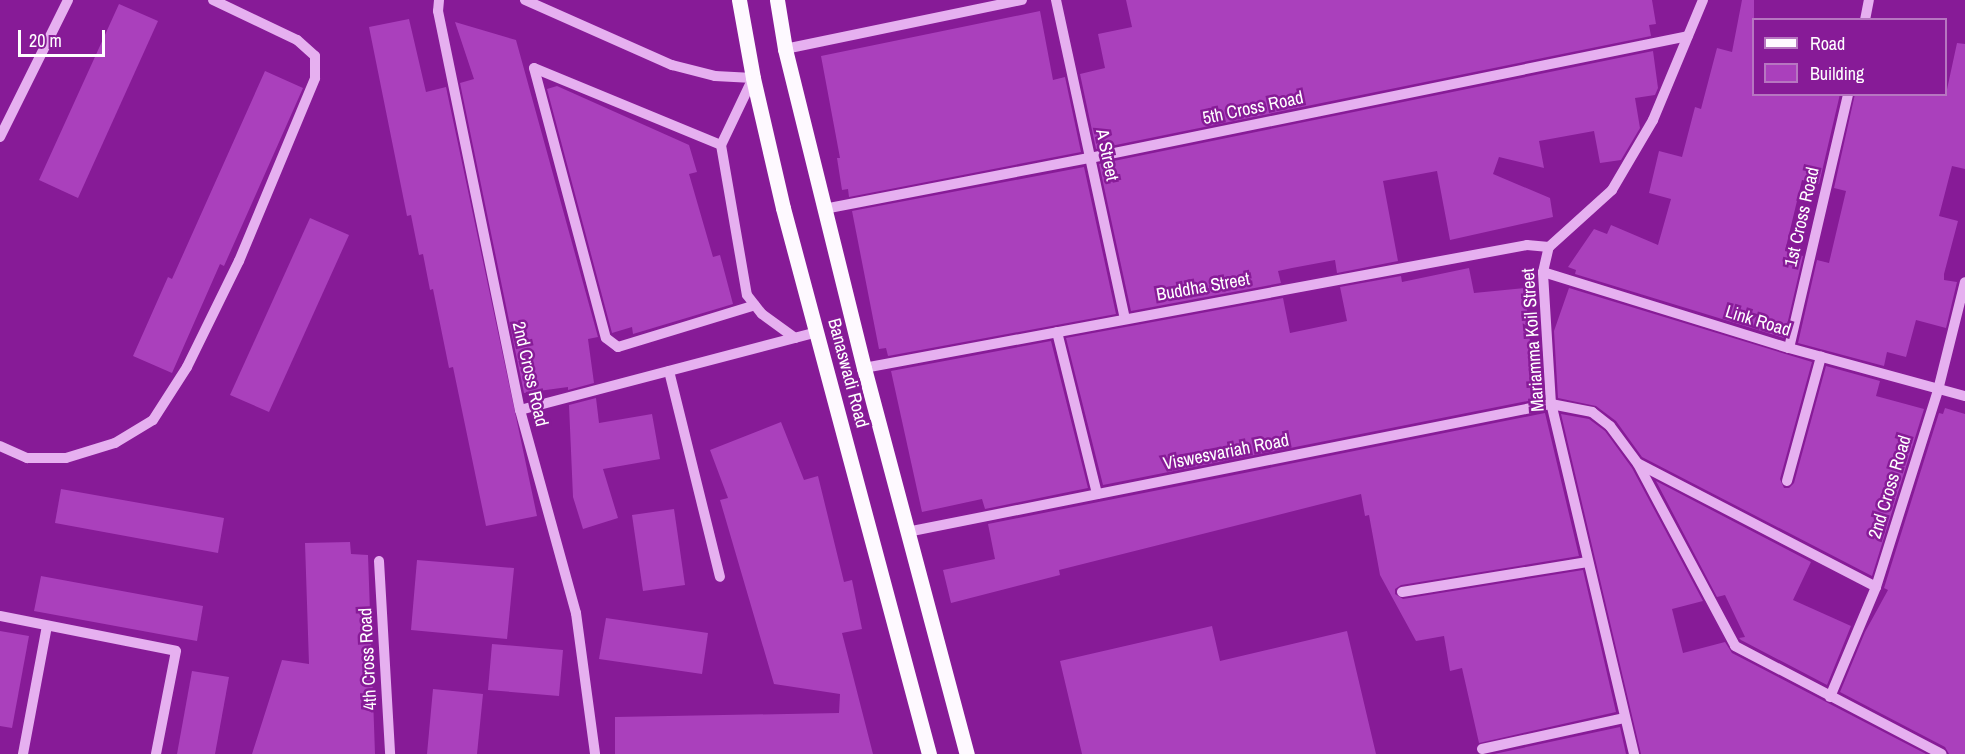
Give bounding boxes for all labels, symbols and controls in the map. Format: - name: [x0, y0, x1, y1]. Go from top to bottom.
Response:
- scale bar: [21, 18, 108, 56]
- legend: [1752, 18, 1947, 96]
- text: 20 m: [29, 28, 62, 53]
- text: Road: [1810, 31, 1845, 56]
- text: Building: [1810, 61, 1864, 86]
- street label: 5th Cross Road: [1201, 87, 1305, 129]
- street label: A Street: [1091, 127, 1123, 183]
- street label: 1st Cross Road: [1780, 165, 1824, 269]
- street label: Buddha Street: [1155, 268, 1251, 306]
- street label: Mariamma Koil Street: [1517, 268, 1549, 412]
- street label: Link Road: [1723, 301, 1793, 341]
- street label: Banaswadi Road: [823, 316, 873, 430]
- street label: 2nd Cross Road: [507, 320, 553, 428]
- street label: Viswesvariah Road: [1161, 429, 1291, 475]
- street label: 2nd Cross Road: [1864, 433, 1916, 541]
- street label: 4th Cross Road: [355, 607, 381, 711]

